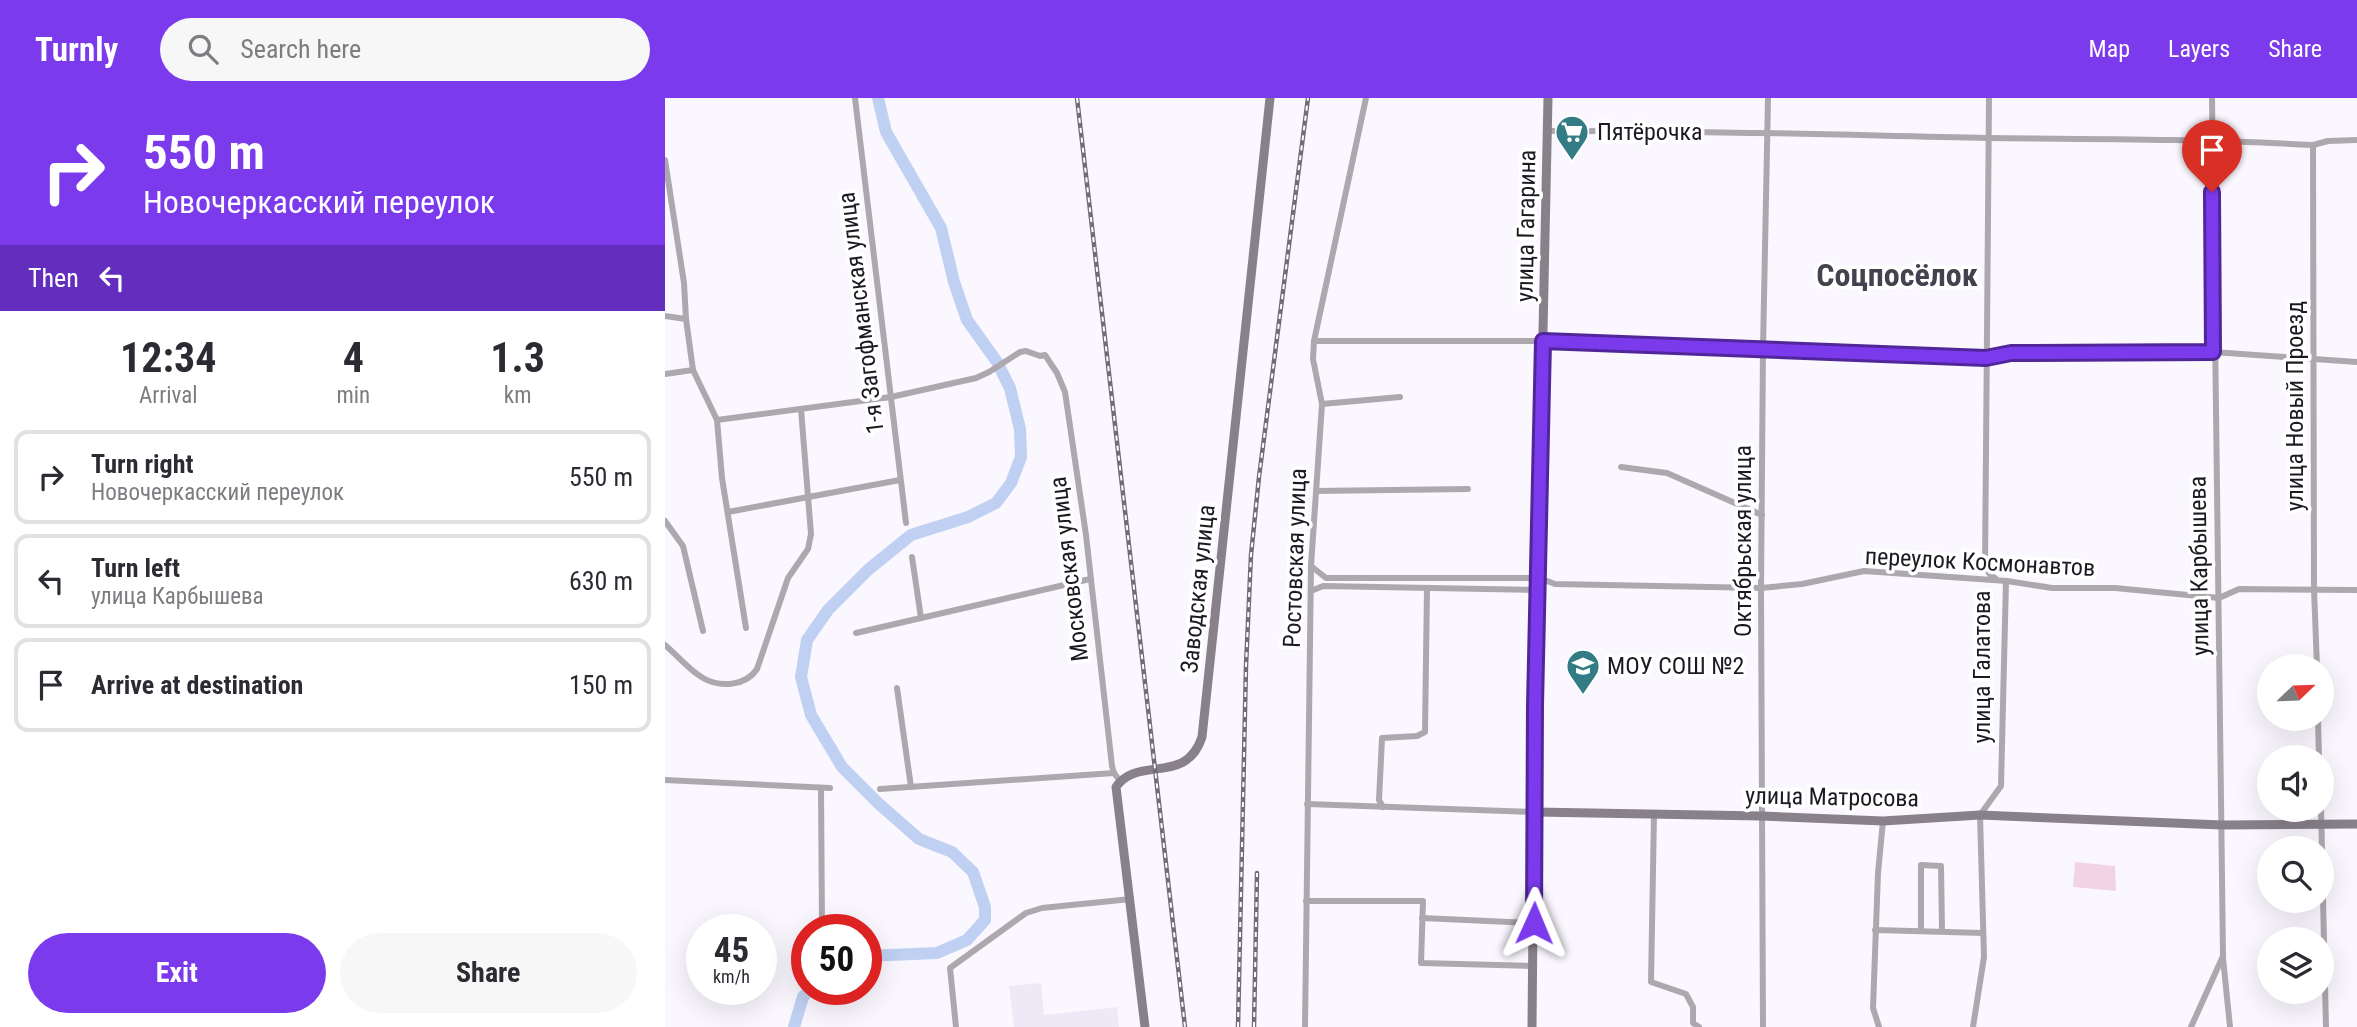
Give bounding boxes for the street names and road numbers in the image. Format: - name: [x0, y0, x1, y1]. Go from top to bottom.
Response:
- street label: улица Гагарина: [1511, 150, 1541, 302]
- street label: 1-я Загофманская улица: [832, 191, 890, 435]
- street label: улица Новый Проезд: [2281, 301, 2309, 511]
- street label: Октябрьская улица: [1729, 445, 1757, 637]
- street label: Ростовская улица: [1278, 468, 1312, 648]
- street label: Московская улица: [1044, 475, 1094, 663]
- street label: улица Карбышева: [2183, 476, 2215, 656]
- street label: Заводская улица: [1175, 503, 1221, 675]
- street label: переулок Космонавтов: [1864, 542, 2096, 582]
- street label: улица Галатова: [1968, 590, 1996, 744]
- street label: улица Матросова: [1745, 781, 1919, 813]

